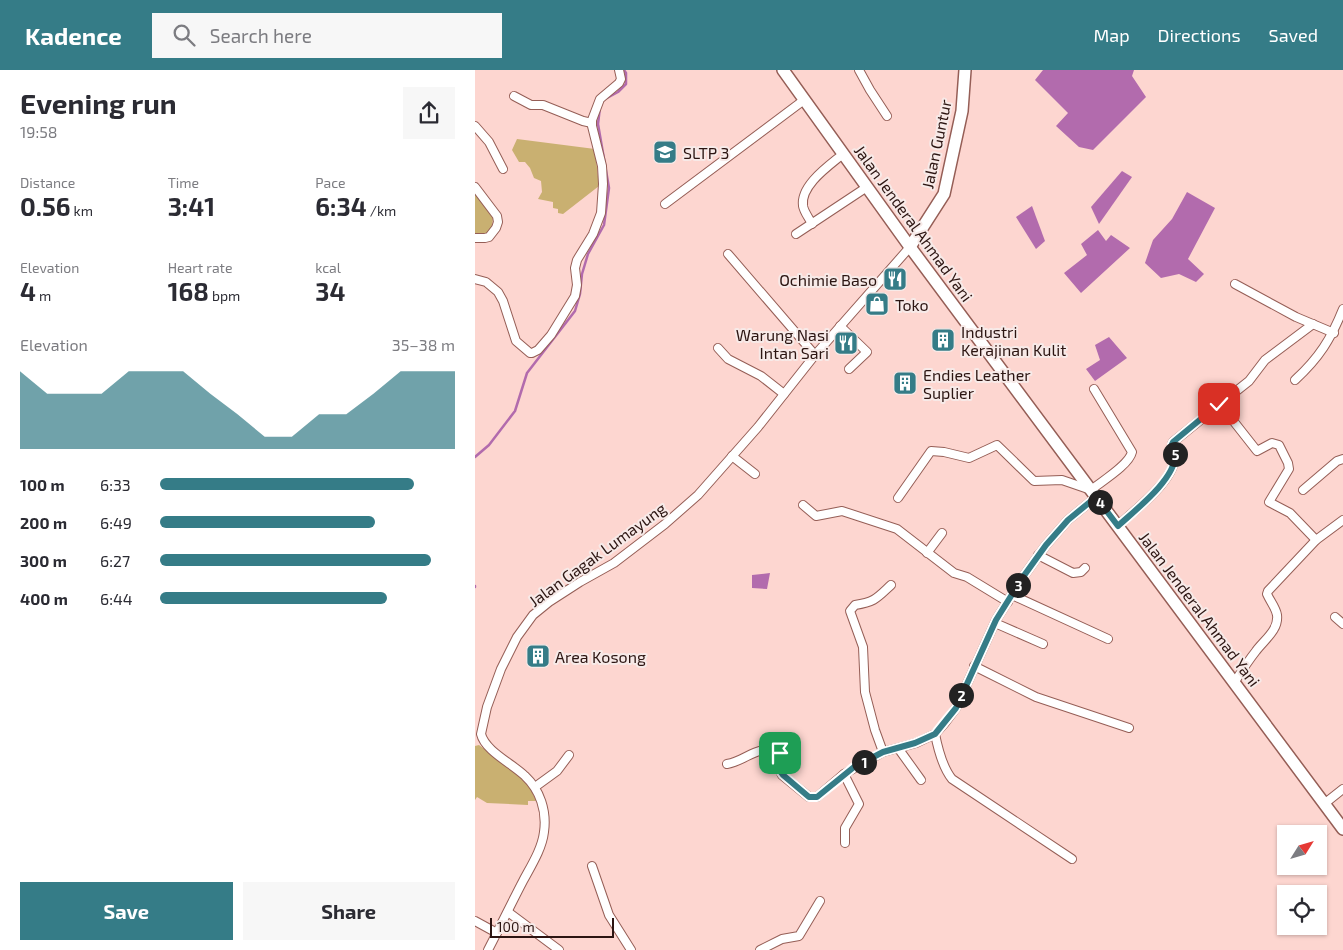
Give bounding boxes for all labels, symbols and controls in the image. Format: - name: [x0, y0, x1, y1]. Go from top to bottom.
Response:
- search box: [152, 13, 502, 58]
- text: Kadence: [25, 21, 122, 50]
- icon: search: [170, 21, 198, 49]
- text: Search here: [210, 24, 312, 47]
- text: Map: [1093, 24, 1130, 46]
- text: Directions: [1158, 24, 1241, 46]
- text: Saved: [1269, 24, 1318, 46]
- text: Evening run: [20, 86, 177, 120]
- button: share: [403, 87, 455, 139]
- street label: Jalan Guntur: [917, 97, 955, 190]
- text: 19:58: [20, 122, 58, 141]
- school or university icon: SLTP 3: [652, 139, 678, 165]
- street label: Jalan Jenderal Ahmad Yani: [851, 141, 977, 305]
- place label: SLTP 3: [683, 143, 729, 162]
- text: Distance: [20, 174, 75, 191]
- text: Time: [168, 174, 199, 191]
- text: Pace: [315, 174, 345, 191]
- text: 0.56: [20, 191, 70, 221]
- text: 3:41: [168, 191, 215, 221]
- text: 6:34: [315, 191, 367, 221]
- text: km: [70, 202, 93, 219]
- text: /km: [367, 202, 396, 219]
- text: Elevation: [20, 259, 79, 276]
- text: Heart rate: [168, 259, 232, 276]
- text: kcal: [315, 259, 341, 276]
- restaurant icon: Ochimie Baso: [882, 266, 908, 292]
- place label: Ochimie Baso: [779, 270, 877, 289]
- text: 4: [20, 276, 36, 306]
- text: 168: [168, 276, 209, 306]
- text: 34: [315, 276, 345, 306]
- text: m: [36, 287, 51, 304]
- text: bpm: [209, 287, 240, 304]
- shop icon: Toko: [864, 291, 890, 317]
- place label: Toko: [895, 295, 929, 314]
- place label: Industri Kerajinan Kulit: [961, 322, 1066, 360]
- place label: Warung Nasi Intan Sari: [736, 325, 829, 362]
- building icon: Industri Kerajinan Kulit: [930, 327, 956, 353]
- restaurant icon: Warung Nasi Intan Sari: [833, 330, 859, 356]
- text: Elevation: [20, 335, 88, 354]
- text: 35–38 m: [392, 335, 455, 354]
- place label: Endies Leather Suplier: [923, 365, 1031, 402]
- building icon: Endies Leather Suplier: [892, 370, 918, 396]
- pin: [1198, 383, 1240, 425]
- icon: check: [1205, 390, 1233, 418]
- pin: 5: [1163, 442, 1187, 466]
- text: 5: [1172, 446, 1179, 463]
- text: 100 m: [20, 475, 65, 494]
- text: 6:33: [100, 475, 131, 494]
- pin: 4: [1087, 490, 1113, 514]
- text: 4: [1096, 494, 1105, 511]
- street label: Jalan Gagak Lumayung: [525, 498, 669, 610]
- text: 200 m: [20, 513, 67, 532]
- text: 6:49: [100, 513, 132, 532]
- street label: Jalan Jenderal Ahmad Yani: [1136, 528, 1264, 690]
- text: 300 m: [20, 551, 67, 570]
- text: 6:27: [100, 551, 130, 570]
- pin: 3: [1005, 572, 1031, 598]
- text: 3: [1015, 577, 1022, 594]
- text: 400 m: [20, 589, 68, 608]
- text: 6:44: [100, 589, 133, 608]
- building icon: Area Kosong: [525, 643, 551, 669]
- place label: Area Kosong: [555, 647, 646, 666]
- pin: 2: [949, 682, 973, 708]
- text: 2: [957, 687, 966, 704]
- pin: [759, 732, 801, 774]
- icon: arrive: [766, 739, 794, 767]
- pin: 1: [851, 750, 877, 774]
- text: 1: [861, 754, 868, 771]
- north arrow: [1277, 825, 1327, 875]
- map controls: [1277, 825, 1327, 935]
- button: Save: [20, 882, 233, 940]
- button: Share: [243, 882, 455, 940]
- button: locate: [1277, 885, 1327, 935]
- scale bar: [490, 915, 614, 938]
- text: 100 m: [497, 918, 535, 935]

